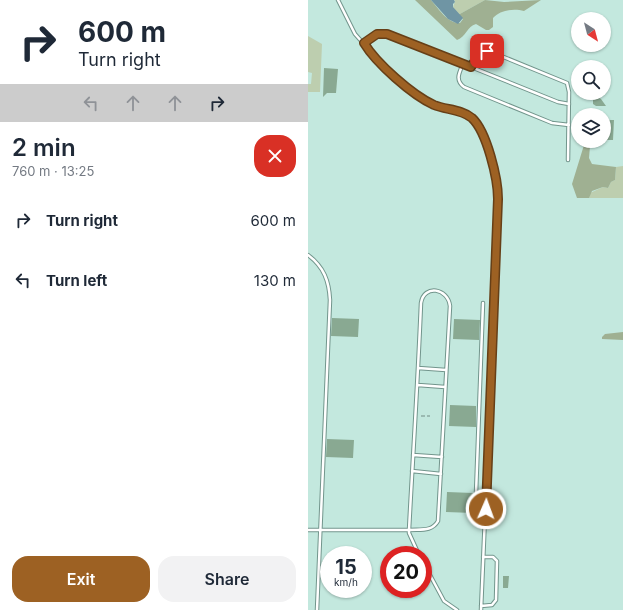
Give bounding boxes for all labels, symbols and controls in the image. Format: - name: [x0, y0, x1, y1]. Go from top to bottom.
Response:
- north arrow: [571, 12, 611, 52]
- map controls: [571, 12, 611, 148]
- text: 600 m: [78, 15, 166, 49]
- icon: right: [12, 16, 64, 68]
- pin: [470, 34, 504, 68]
- icon: arrive: [476, 40, 498, 62]
- text: Turn right: [78, 49, 161, 70]
- button: search: [571, 60, 611, 100]
- icon: left: [80, 92, 102, 114]
- icon: ahead: [122, 92, 144, 114]
- icon: ahead: [164, 92, 186, 114]
- icon: right: [206, 92, 228, 114]
- button: layers: [571, 108, 611, 148]
- text: 2 min: [12, 133, 76, 162]
- button: close: [254, 135, 296, 177]
- text: 760 m · 13:25: [12, 163, 94, 179]
- icon: right: [12, 209, 34, 231]
- text: Turn right: [46, 211, 118, 230]
- text: 600 m: [250, 211, 296, 230]
- icon: left: [12, 269, 34, 291]
- text: Turn left: [46, 271, 107, 290]
- text: 130 m: [254, 271, 296, 290]
- position arrow: [465, 488, 507, 530]
- speed limit sign: 20: [380, 546, 432, 598]
- text: 15: [335, 555, 357, 579]
- button: Exit: [12, 556, 150, 602]
- button: Share: [158, 556, 296, 602]
- text: km/h: [334, 576, 358, 588]

